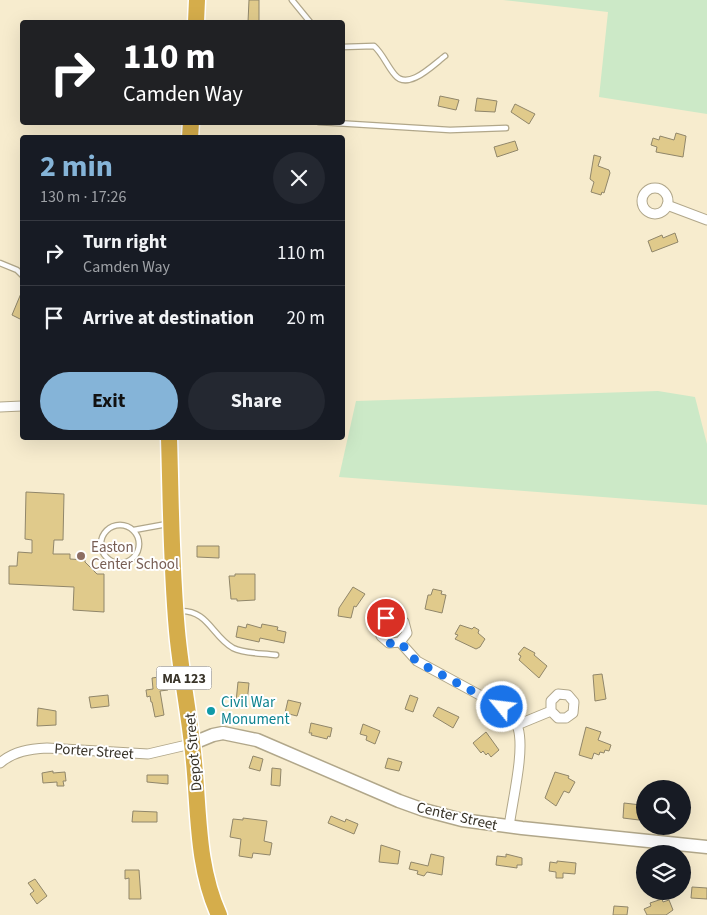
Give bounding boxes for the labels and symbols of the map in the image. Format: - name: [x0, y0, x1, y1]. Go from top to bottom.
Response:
- place label: Easton Center School: [91, 537, 179, 575]
- marker: Easton Center School: [75, 550, 87, 562]
- pin: [365, 597, 407, 639]
- road number: MA 123: [156, 666, 212, 690]
- position arrow: [475, 680, 527, 732]
- place label: Civil War Monument: [221, 692, 290, 730]
- marker: Civil War Monument: [205, 705, 217, 717]
- street label: Depot Street: [180, 712, 207, 792]
- street label: Porter Street: [54, 738, 134, 765]
- street label: Center Street: [414, 797, 499, 836]

